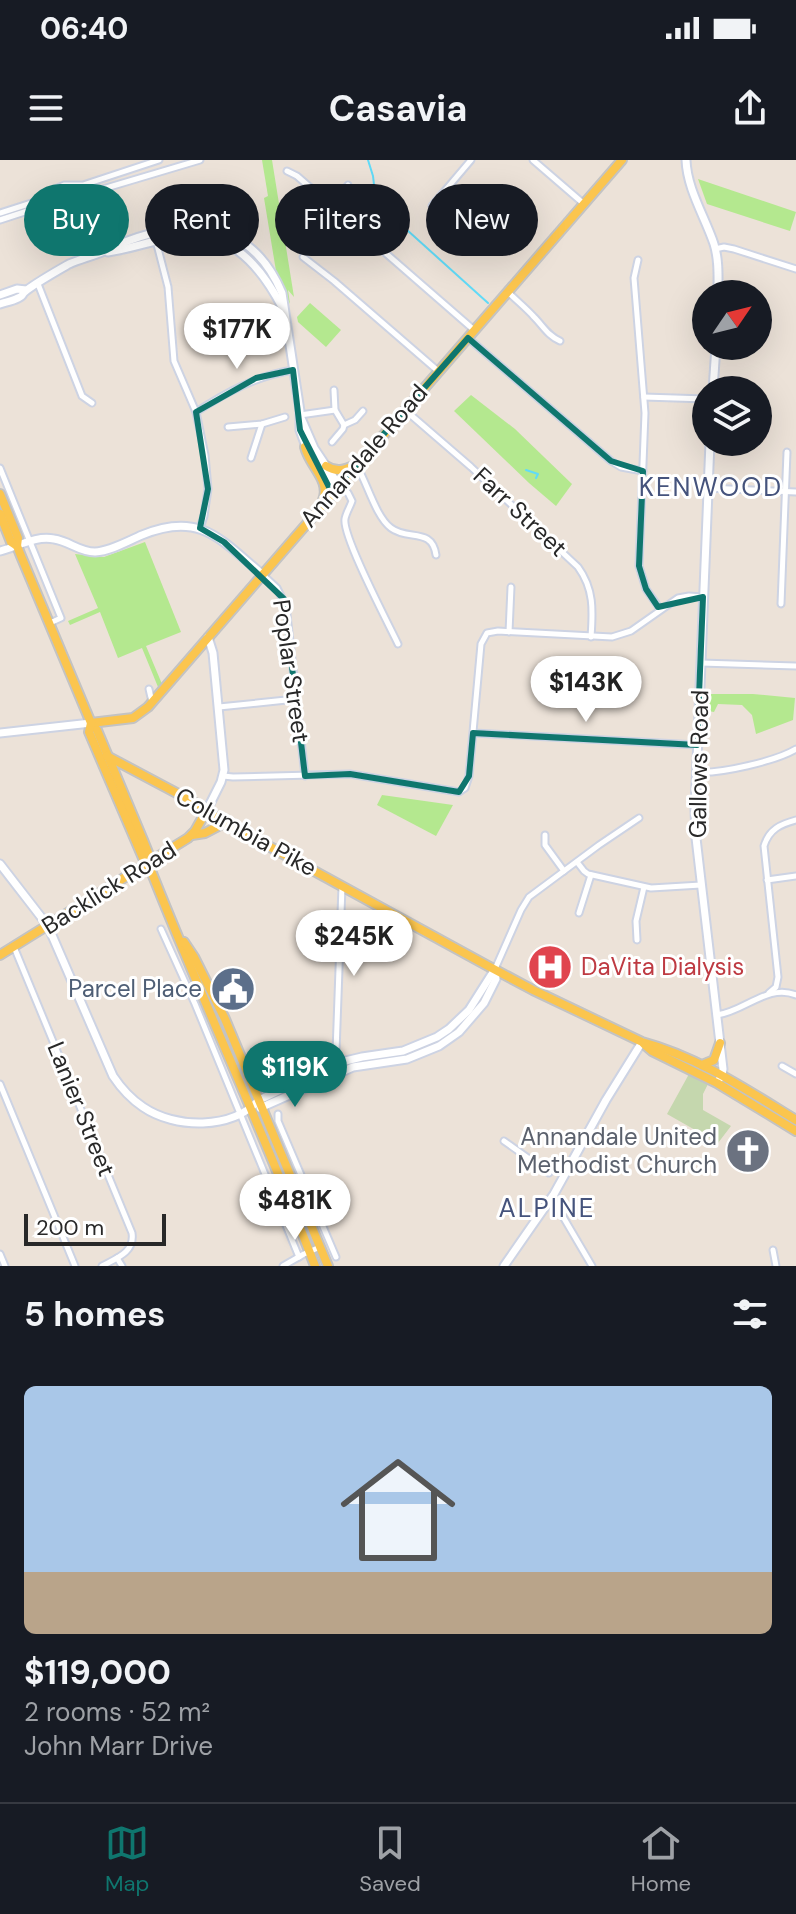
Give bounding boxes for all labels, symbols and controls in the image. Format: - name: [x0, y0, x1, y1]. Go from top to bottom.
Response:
- text: 06:40: [40, 9, 128, 48]
- text: Casavia: [329, 85, 467, 132]
- icon: menu: [24, 86, 68, 130]
- icon: share: [728, 86, 772, 130]
- chip: Buy: [24, 184, 129, 256]
- chip: Rent: [145, 184, 259, 256]
- chip: Filters: [275, 184, 410, 256]
- chip: New: [426, 184, 538, 256]
- north arrow: [692, 280, 772, 360]
- map controls: [692, 280, 772, 456]
- pin: $177K: [181, 303, 293, 371]
- text: $177K: [202, 312, 272, 346]
- button: layers: [692, 376, 772, 456]
- street label: Annandale Road: [293, 378, 434, 534]
- street label: Farr Street: [467, 460, 574, 563]
- district label: KENWOOD: [639, 470, 783, 504]
- street label: Poplar Street: [266, 597, 317, 744]
- pin: $143K: [530, 656, 642, 724]
- text: $143K: [549, 665, 623, 699]
- street label: Gallows Road: [682, 690, 715, 838]
- street label: Columbia Pike: [170, 780, 322, 883]
- street label: Backlick Road: [36, 834, 182, 941]
- pin: $245K: [298, 910, 410, 978]
- text: $245K: [314, 919, 394, 953]
- hospital icon: DaVita Dialysis: [526, 943, 574, 991]
- place label: DaVita Dialysis: [581, 951, 744, 982]
- public building icon: Parcel Place: [209, 965, 257, 1013]
- place label: Parcel Place: [68, 973, 202, 1004]
- street label: Lanier Street: [40, 1037, 122, 1181]
- pin: $119K: [239, 1041, 351, 1109]
- text: $119K: [261, 1050, 329, 1084]
- place label: Annandale United Methodist Church: [517, 1121, 717, 1180]
- church icon: Annandale United Methodist Church: [724, 1127, 772, 1175]
- pin: $481K: [239, 1174, 351, 1242]
- text: $481K: [258, 1183, 332, 1217]
- district label: ALPINE: [499, 1191, 595, 1225]
- scale bar: [24, 1210, 166, 1246]
- text: 200 m: [36, 1213, 104, 1242]
- text: 5 homes: [24, 1292, 165, 1337]
- icon: filters: [728, 1292, 772, 1336]
- icon: home: [326, 1438, 470, 1582]
- text: $119,000: [24, 1650, 171, 1695]
- text: 2 rooms · 52 m²: [24, 1695, 210, 1729]
- text: John Marr Drive: [24, 1729, 213, 1763]
- tab: Map: [105, 1821, 149, 1898]
- tab: Saved: [359, 1821, 421, 1898]
- tab: Home: [631, 1821, 691, 1898]

